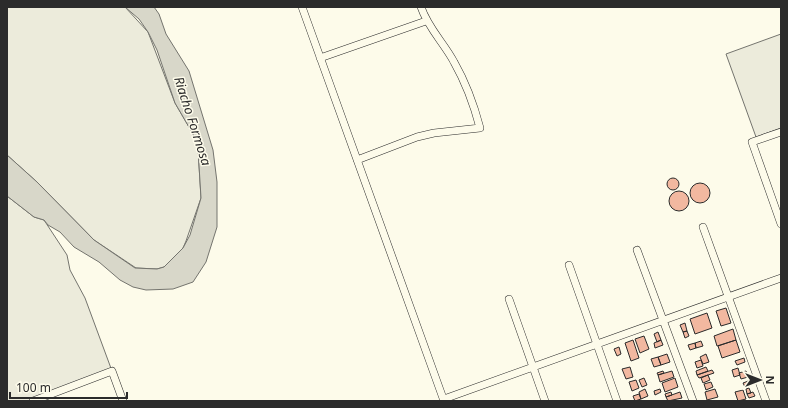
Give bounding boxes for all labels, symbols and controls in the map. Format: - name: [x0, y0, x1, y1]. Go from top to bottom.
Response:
- water label: Riacho Formosa: [170, 74, 216, 168]
- north arrow: [740, 360, 780, 400]
- scale bar: [10, 374, 127, 400]
- text: N: [763, 376, 778, 384]
- text: 100 m: [16, 379, 51, 396]

